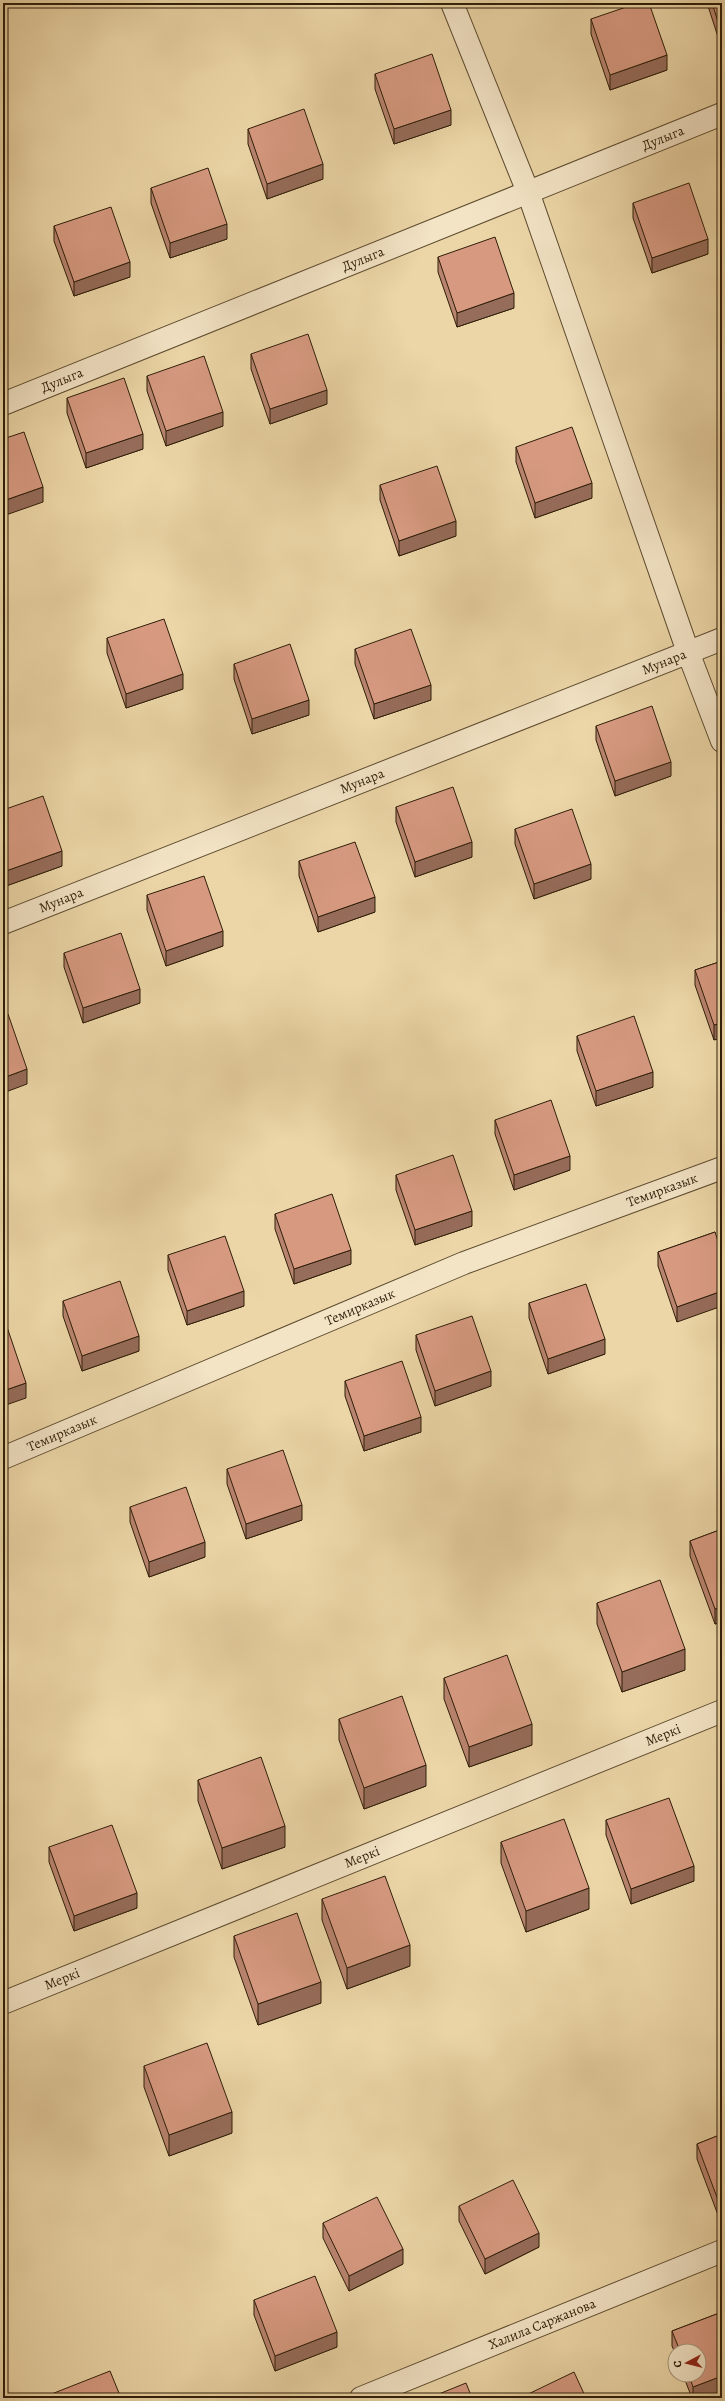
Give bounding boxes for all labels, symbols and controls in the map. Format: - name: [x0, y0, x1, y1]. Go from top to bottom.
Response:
- street label: Дулыга: [639, 121, 687, 155]
- street label: Дулыга: [339, 242, 387, 276]
- street label: Дулыга: [38, 363, 86, 397]
- street label: Мунара: [639, 644, 690, 679]
- street label: Мунара: [337, 763, 388, 798]
- street label: Мунара: [36, 882, 87, 917]
- street label: Темирказык: [624, 1168, 700, 1212]
- street label: Темирказык: [322, 1284, 398, 1330]
- street label: Темирказык: [24, 1410, 100, 1456]
- street label: Меркі: [642, 1719, 684, 1751]
- street label: Меркі: [341, 1841, 383, 1873]
- street label: Меркі: [41, 1963, 83, 1995]
- street label: Халила Саржанова: [486, 2294, 599, 2354]
- north arrow: [667, 2343, 707, 2383]
- text: С: [670, 2360, 685, 2368]

